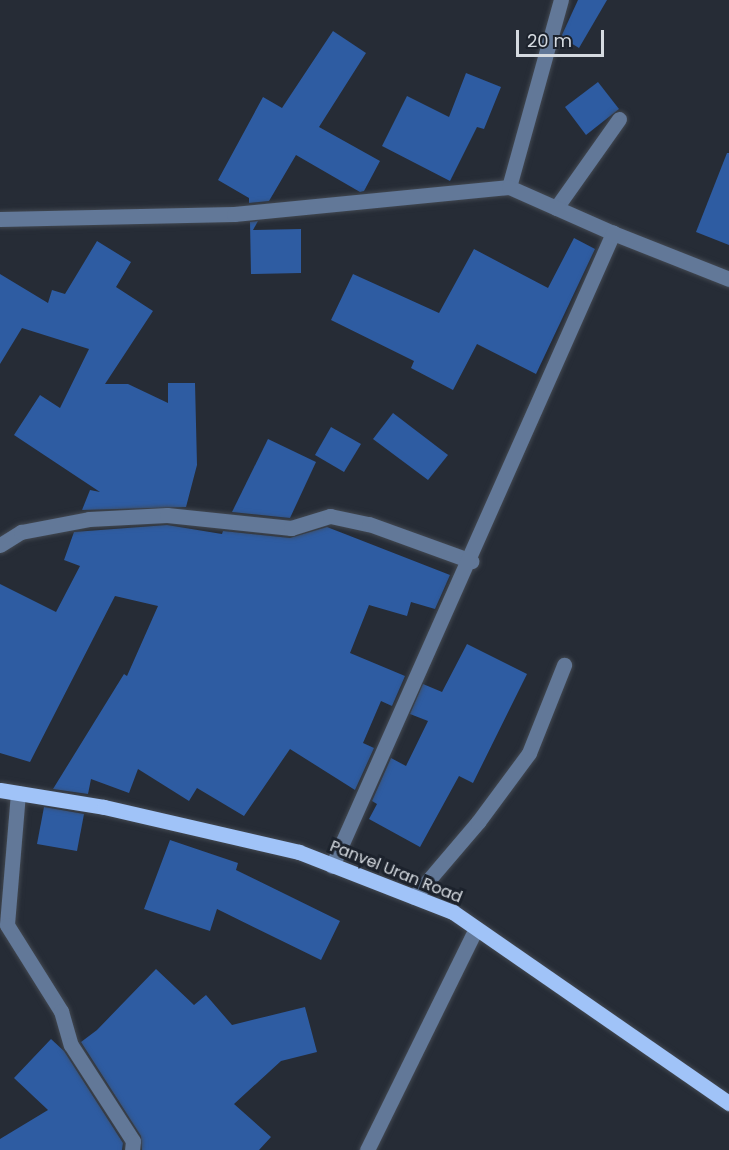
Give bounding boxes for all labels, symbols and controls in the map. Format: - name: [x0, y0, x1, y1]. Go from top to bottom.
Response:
- scale bar: [519, 18, 608, 56]
- text: 20 m: [527, 28, 572, 53]
- street label: Panvel Uran Road: [327, 837, 465, 907]

